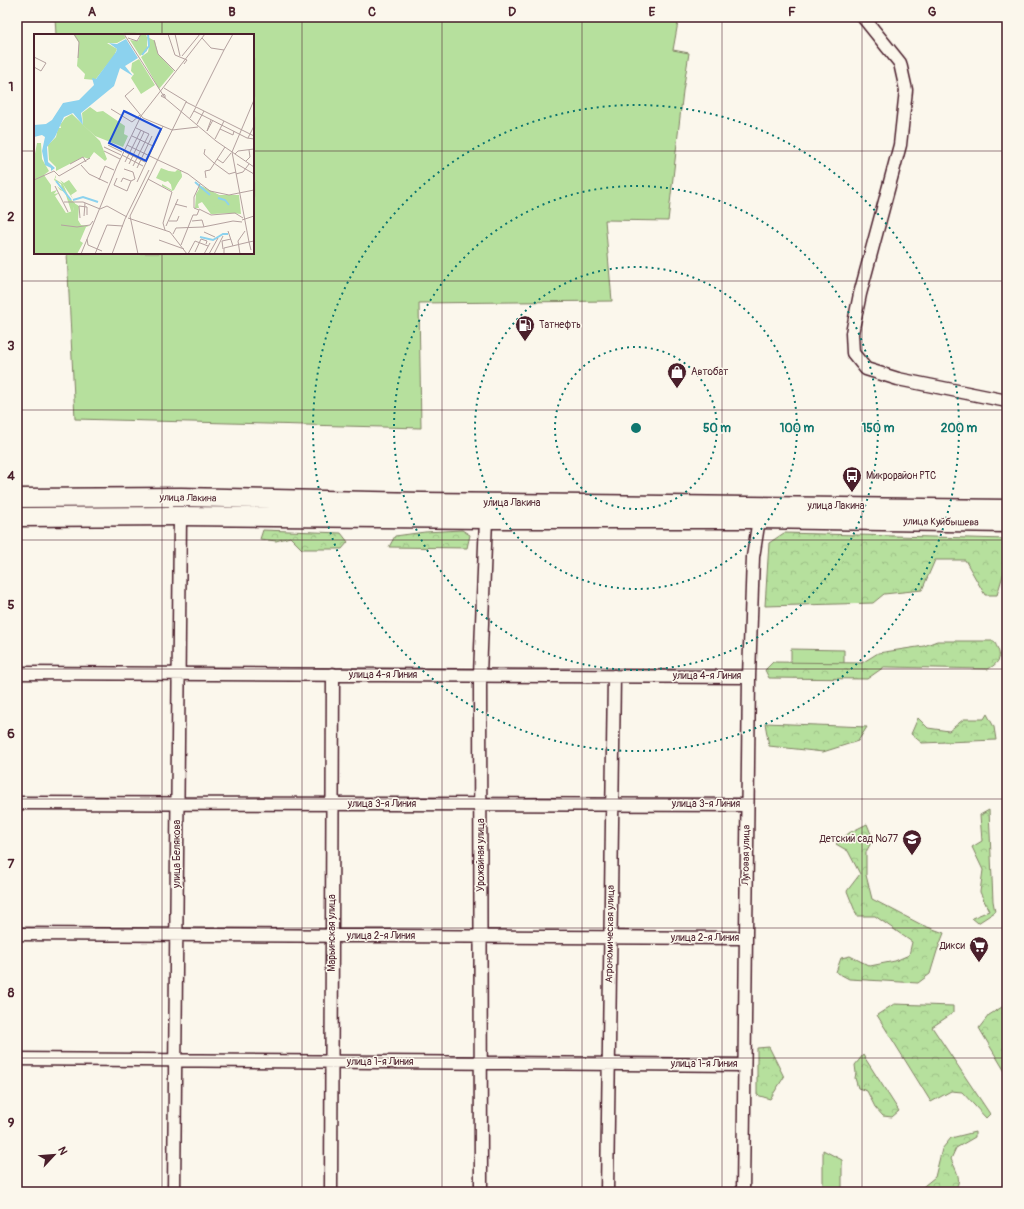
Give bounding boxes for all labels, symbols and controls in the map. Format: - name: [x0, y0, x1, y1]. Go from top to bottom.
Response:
- text: A: [88, 4, 97, 20]
- text: B: [228, 4, 236, 20]
- text: C: [368, 4, 376, 20]
- text: D: [508, 4, 516, 20]
- text: E: [649, 4, 656, 20]
- text: F: [788, 4, 796, 20]
- text: G: [928, 4, 937, 20]
- inset map: [34, 34, 254, 254]
- text: 1: [8, 79, 14, 95]
- text: 2: [7, 209, 15, 225]
- fuel station icon: Татнефть: [514, 314, 536, 342]
- place label: Татнефть: [539, 319, 581, 331]
- text: 3: [7, 338, 15, 354]
- shop icon: Автобат: [666, 361, 688, 389]
- place label: Автобат: [691, 366, 728, 378]
- centre of rings: [629, 421, 643, 435]
- text: 50 m: [703, 421, 731, 436]
- text: 100 m: [780, 421, 815, 436]
- text: 150 m: [862, 421, 895, 436]
- text: 200 m: [941, 421, 978, 436]
- bus stop icon: Микрорайон РТС: [841, 465, 863, 493]
- text: 4: [7, 468, 15, 484]
- place label: Микрорайон РТС: [866, 470, 936, 482]
- street label: улица Лакина: [158, 491, 217, 505]
- street label: улица Лакина: [483, 497, 541, 509]
- street label: улица Лакина: [807, 500, 865, 512]
- street label: улица Куйбышева: [902, 515, 979, 529]
- text: 5: [7, 597, 15, 613]
- street label: улица 4-я Линия: [348, 669, 418, 681]
- street label: улица 4-я Линия: [672, 670, 742, 682]
- text: 6: [7, 726, 15, 742]
- street label: улица 3-я Линия: [347, 798, 416, 810]
- street label: улица 3-я Линия: [671, 798, 740, 810]
- street label: Урожайная улица: [475, 818, 487, 892]
- street label: улица Белякова: [171, 820, 183, 889]
- street label: Луговая улица: [739, 824, 753, 886]
- school or university icon: Детский сад №77: [901, 828, 923, 856]
- place label: Детский сад №77: [819, 833, 899, 845]
- text: 7: [8, 856, 15, 872]
- street label: Агрономическая улица: [603, 885, 617, 983]
- street label: Марьинская улица: [326, 894, 338, 972]
- street label: улица 2-я Линия: [346, 930, 415, 942]
- street label: улица 2-я Линия: [670, 932, 739, 944]
- supermarket icon: Дикси: [968, 935, 990, 963]
- place label: Дикси: [939, 940, 966, 952]
- text: 8: [8, 985, 15, 1001]
- street label: улица 1-я Линия: [346, 1056, 414, 1068]
- street label: улица 1-я Линия: [670, 1058, 738, 1070]
- text: 9: [8, 1115, 15, 1131]
- north arrow: [34, 1135, 74, 1175]
- text: N: [55, 1145, 70, 1158]

